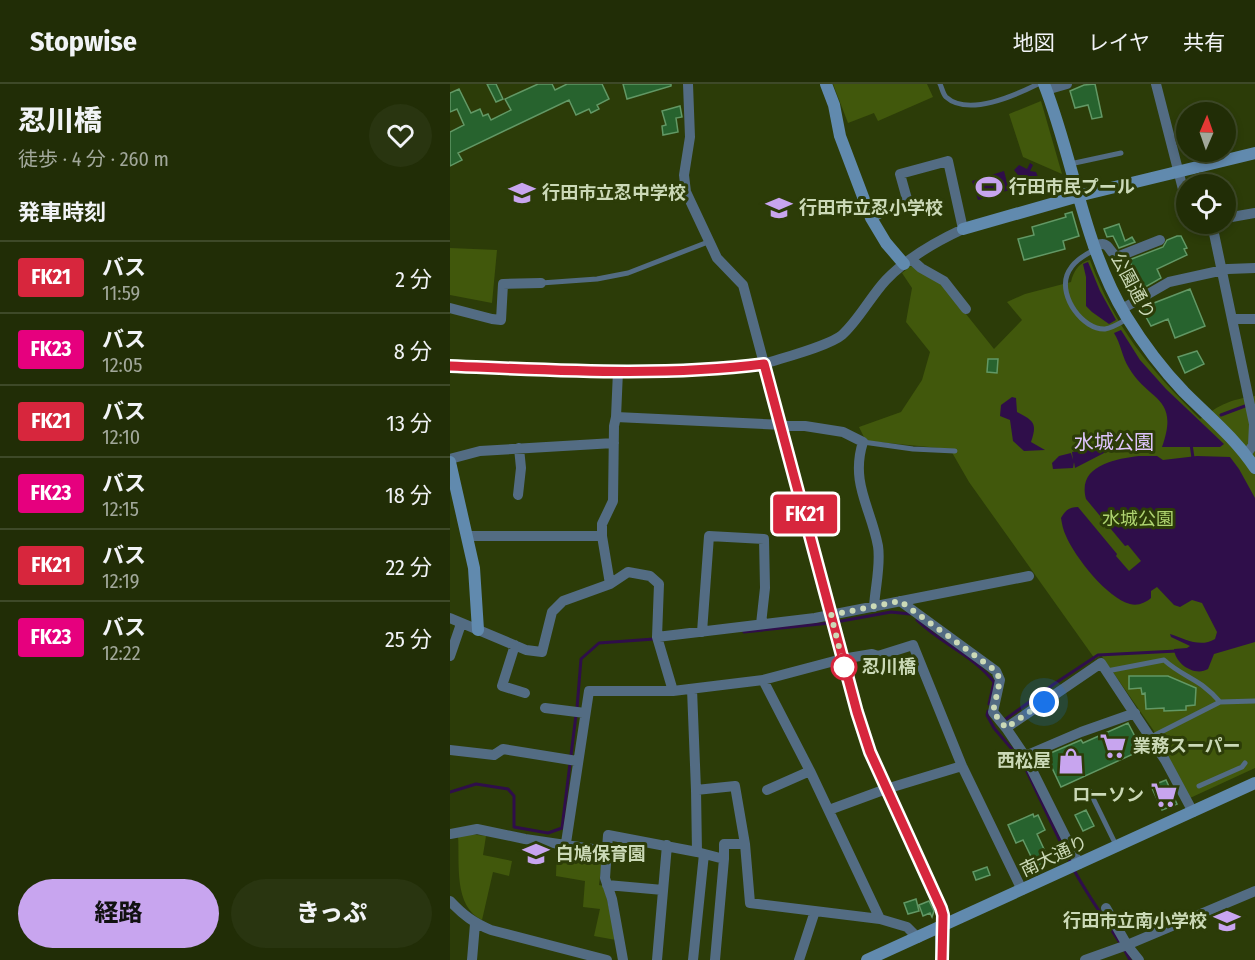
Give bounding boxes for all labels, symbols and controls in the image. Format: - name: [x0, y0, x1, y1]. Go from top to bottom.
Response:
- text: Stopwise: [30, 25, 137, 58]
- text: 地図: [1013, 30, 1055, 56]
- text: レイヤ: [1088, 30, 1150, 56]
- text: 共有: [1183, 30, 1225, 56]
- north arrow: [1176, 102, 1236, 162]
- map controls: [1176, 102, 1236, 234]
- text: 忍川橋: [18, 104, 102, 137]
- button: heart: [369, 104, 432, 167]
- text: 徒歩 · 4 分 · 260 m: [18, 147, 169, 171]
- sports icon: 行田市民プール: [974, 172, 1004, 202]
- button: locate: [1176, 174, 1236, 234]
- place label: 行田市民プール: [1009, 176, 1135, 198]
- school or university icon: 行田市立忍中学校: [507, 178, 537, 208]
- place label: 行田市立忍中学校: [542, 182, 686, 204]
- school or university icon: 行田市立忍小学校: [764, 193, 794, 223]
- place label: 行田市立忍小学校: [799, 197, 943, 219]
- text: 発車時刻: [18, 199, 106, 226]
- street label: 公園通り: [1106, 249, 1160, 323]
- text: バス: [102, 254, 146, 281]
- text: FK21: [31, 264, 71, 290]
- text: 2 分: [395, 266, 432, 293]
- text: 11:59: [102, 281, 140, 305]
- text: バス: [102, 326, 146, 353]
- text: FK23: [30, 336, 72, 362]
- text: 8 分: [394, 338, 432, 365]
- text: 12:05: [102, 353, 142, 377]
- text: バス: [102, 398, 146, 425]
- text: FK21: [31, 408, 71, 434]
- text: 13 分: [386, 410, 432, 437]
- text: 12:10: [102, 425, 140, 449]
- district label: 水城公園: [1074, 430, 1154, 454]
- text: バス: [102, 470, 146, 497]
- text: FK23: [30, 480, 72, 506]
- text: 18 分: [385, 482, 432, 509]
- line badge: FK21: [763, 494, 847, 534]
- text: 12:15: [102, 497, 139, 521]
- text: FK21: [785, 501, 825, 527]
- park label: 水城公園: [1102, 508, 1174, 530]
- text: バス: [102, 542, 146, 569]
- text: FK21: [31, 552, 71, 578]
- text: 22 分: [385, 554, 432, 581]
- text: 12:19: [102, 569, 140, 593]
- text: バス: [102, 614, 146, 641]
- text: FK23: [30, 624, 72, 650]
- text: 25 分: [385, 626, 432, 653]
- text: 12:22: [102, 641, 141, 665]
- marker: 忍川橋: [831, 654, 857, 680]
- place label: 忍川橋: [862, 656, 916, 678]
- your location: [1029, 687, 1059, 717]
- supermarket icon: 業務スーパー: [1098, 731, 1128, 761]
- place label: 業務スーパー: [1133, 735, 1241, 757]
- shop icon: 西松屋: [1056, 746, 1086, 776]
- place label: 西松屋: [997, 750, 1051, 772]
- supermarket icon: ローソン: [1149, 780, 1179, 810]
- place label: ローソン: [1072, 784, 1144, 806]
- street label: 南大通り: [1017, 831, 1091, 881]
- school or university icon: 白鳩保育園: [521, 839, 551, 869]
- place label: 白鳩保育園: [556, 843, 646, 865]
- button: 経路: [18, 879, 219, 948]
- button: きっぷ: [231, 879, 432, 948]
- school or university icon: 行田市立南小学校: [1212, 906, 1242, 936]
- place label: 行田市立南小学校: [1063, 910, 1207, 932]

